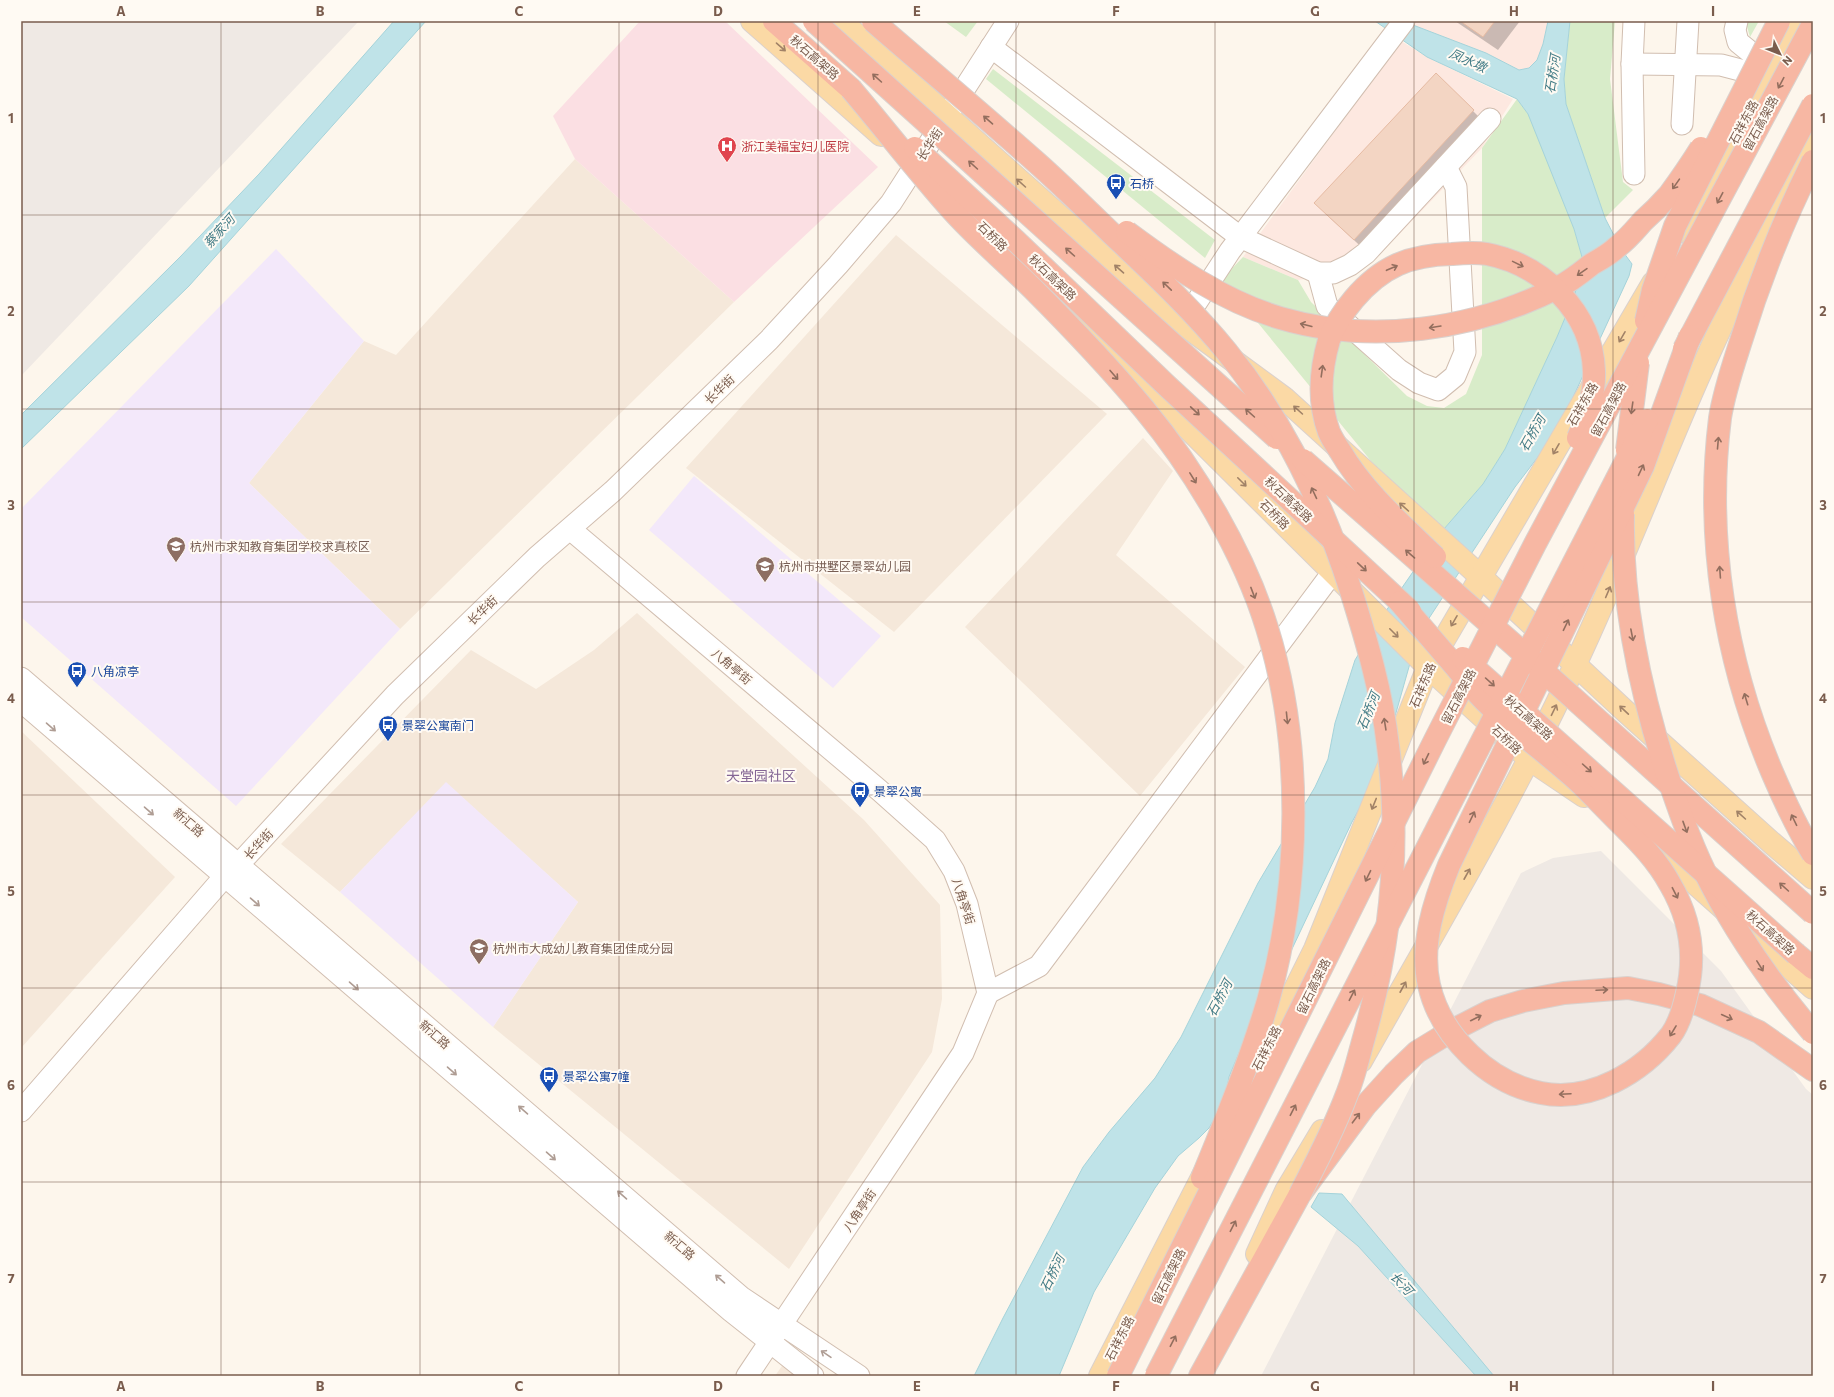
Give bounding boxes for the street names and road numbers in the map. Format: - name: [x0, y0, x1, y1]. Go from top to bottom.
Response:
- street label: 秋石高架路: [788, 32, 842, 82]
- street label: 留石高架路: [1740, 93, 1780, 153]
- street label: 石祥东路: [1726, 98, 1760, 146]
- street label: 长华街: [913, 125, 945, 163]
- street label: 石桥路: [975, 218, 1011, 254]
- street label: 秋石高架路: [1027, 251, 1079, 303]
- street label: 长华街: [701, 371, 737, 407]
- street label: 留石高架路: [1588, 379, 1628, 439]
- street label: 石祥东路: [1564, 380, 1600, 428]
- street label: 秋石高架路: [1262, 473, 1316, 525]
- street label: 石桥路: [1257, 496, 1293, 532]
- street label: 长华街: [464, 592, 500, 628]
- street label: 八角亭街: [709, 645, 755, 687]
- street label: 石祥东路: [1406, 660, 1438, 710]
- street label: 留石高架路: [1438, 666, 1478, 726]
- street label: 秋石高架路: [1502, 692, 1556, 742]
- street label: 石桥路: [1489, 722, 1525, 756]
- street label: 新汇路: [171, 805, 207, 839]
- street label: 长华街: [241, 826, 275, 862]
- street label: 八角亭街: [950, 876, 978, 926]
- street label: 秋石高架路: [1744, 907, 1798, 957]
- street label: 留石高架路: [1294, 956, 1332, 1016]
- street label: 新汇路: [417, 1017, 453, 1051]
- street label: 石祥东路: [1249, 1023, 1283, 1073]
- street label: 八角亭街: [840, 1186, 878, 1234]
- street label: 新汇路: [662, 1228, 698, 1262]
- street label: 留石高架路: [1149, 1246, 1187, 1306]
- street label: 石祥东路: [1102, 1313, 1136, 1363]

